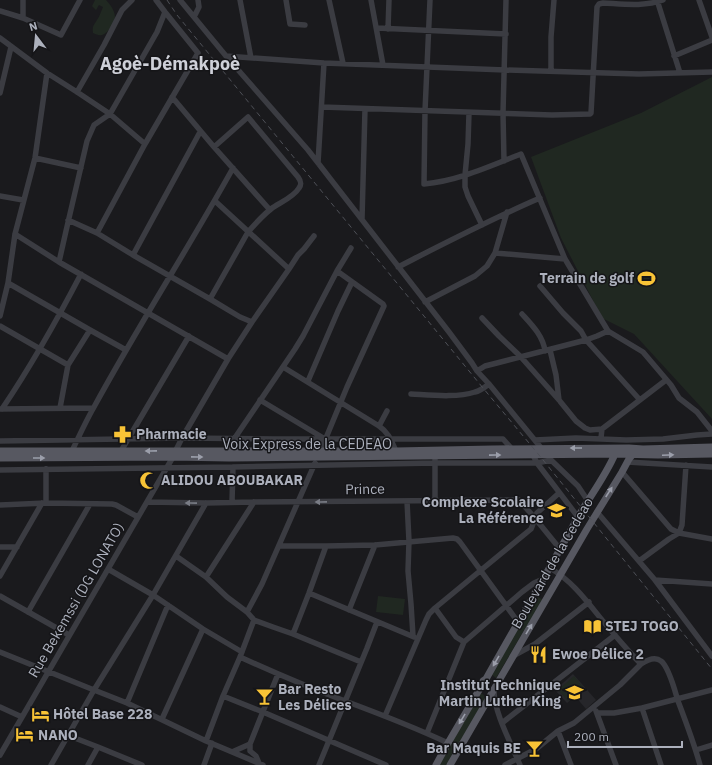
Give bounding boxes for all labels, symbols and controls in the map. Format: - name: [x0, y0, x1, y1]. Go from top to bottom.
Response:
- north arrow: [16, 16, 56, 56]
- text: N: [27, 19, 39, 34]
- district label: Agoè-Démakpoè: [100, 52, 240, 75]
- sports icon: Terrain de golf: [637, 268, 657, 288]
- place label: Terrain de golf: [540, 269, 634, 287]
- pharmacy icon: Pharmacie: [113, 424, 133, 444]
- place label: Pharmacie: [136, 425, 207, 443]
- street label: Voix Express de la CEDEAO: [222, 435, 392, 453]
- one-way arrow: [569, 445, 582, 451]
- one-way arrow: [144, 448, 157, 454]
- one-way arrow: [489, 452, 501, 459]
- one-way arrow: [662, 452, 675, 458]
- one-way arrow: [191, 454, 204, 460]
- one-way arrow: [33, 455, 46, 461]
- mosque icon: ALIDOU ABOUBAKAR: [138, 470, 158, 490]
- place label: ALIDOU ABOUBAKAR: [161, 471, 303, 489]
- street label: Prince: [345, 480, 385, 498]
- one-way arrow: [605, 487, 613, 498]
- place label: Complexe Scolaire La Référence: [422, 493, 544, 527]
- street label: Boulevard de la Cedeao: [507, 494, 597, 632]
- one-way arrow: [315, 498, 327, 505]
- one-way arrow: [184, 500, 197, 506]
- school or university icon: Complexe Scolaire La Référence: [547, 500, 567, 520]
- street label: Rue Bekemssi (DG LONATO): [24, 519, 128, 681]
- library icon: STEJ TOGO: [582, 616, 602, 636]
- place label: STEJ TOGO: [605, 617, 679, 635]
- one-way arrow: [525, 624, 533, 634]
- restaurant icon: Ewoe Délice 2: [529, 644, 549, 664]
- place label: Ewoe Délice 2: [552, 645, 644, 663]
- one-way arrow: [493, 655, 499, 666]
- place label: Institut Technique Martin Luther King: [439, 676, 561, 710]
- place label: Bar Resto Les Délices: [278, 680, 351, 714]
- school or university icon: Institut Technique Martin Luther King: [564, 683, 584, 703]
- bar icon: Bar Resto Les Délices: [255, 687, 275, 707]
- hotel icon: Hôtel Base 228: [30, 704, 50, 724]
- place label: Hôtel Base 228: [53, 705, 152, 723]
- one-way arrow: [458, 713, 465, 725]
- scale bar: [568, 723, 682, 749]
- hotel icon: NANO: [15, 725, 35, 745]
- place label: NANO: [38, 726, 78, 744]
- text: 200 m: [574, 729, 609, 744]
- bar icon: Bar Maquis BE: [524, 738, 544, 758]
- place label: Bar Maquis BE: [426, 739, 521, 757]

